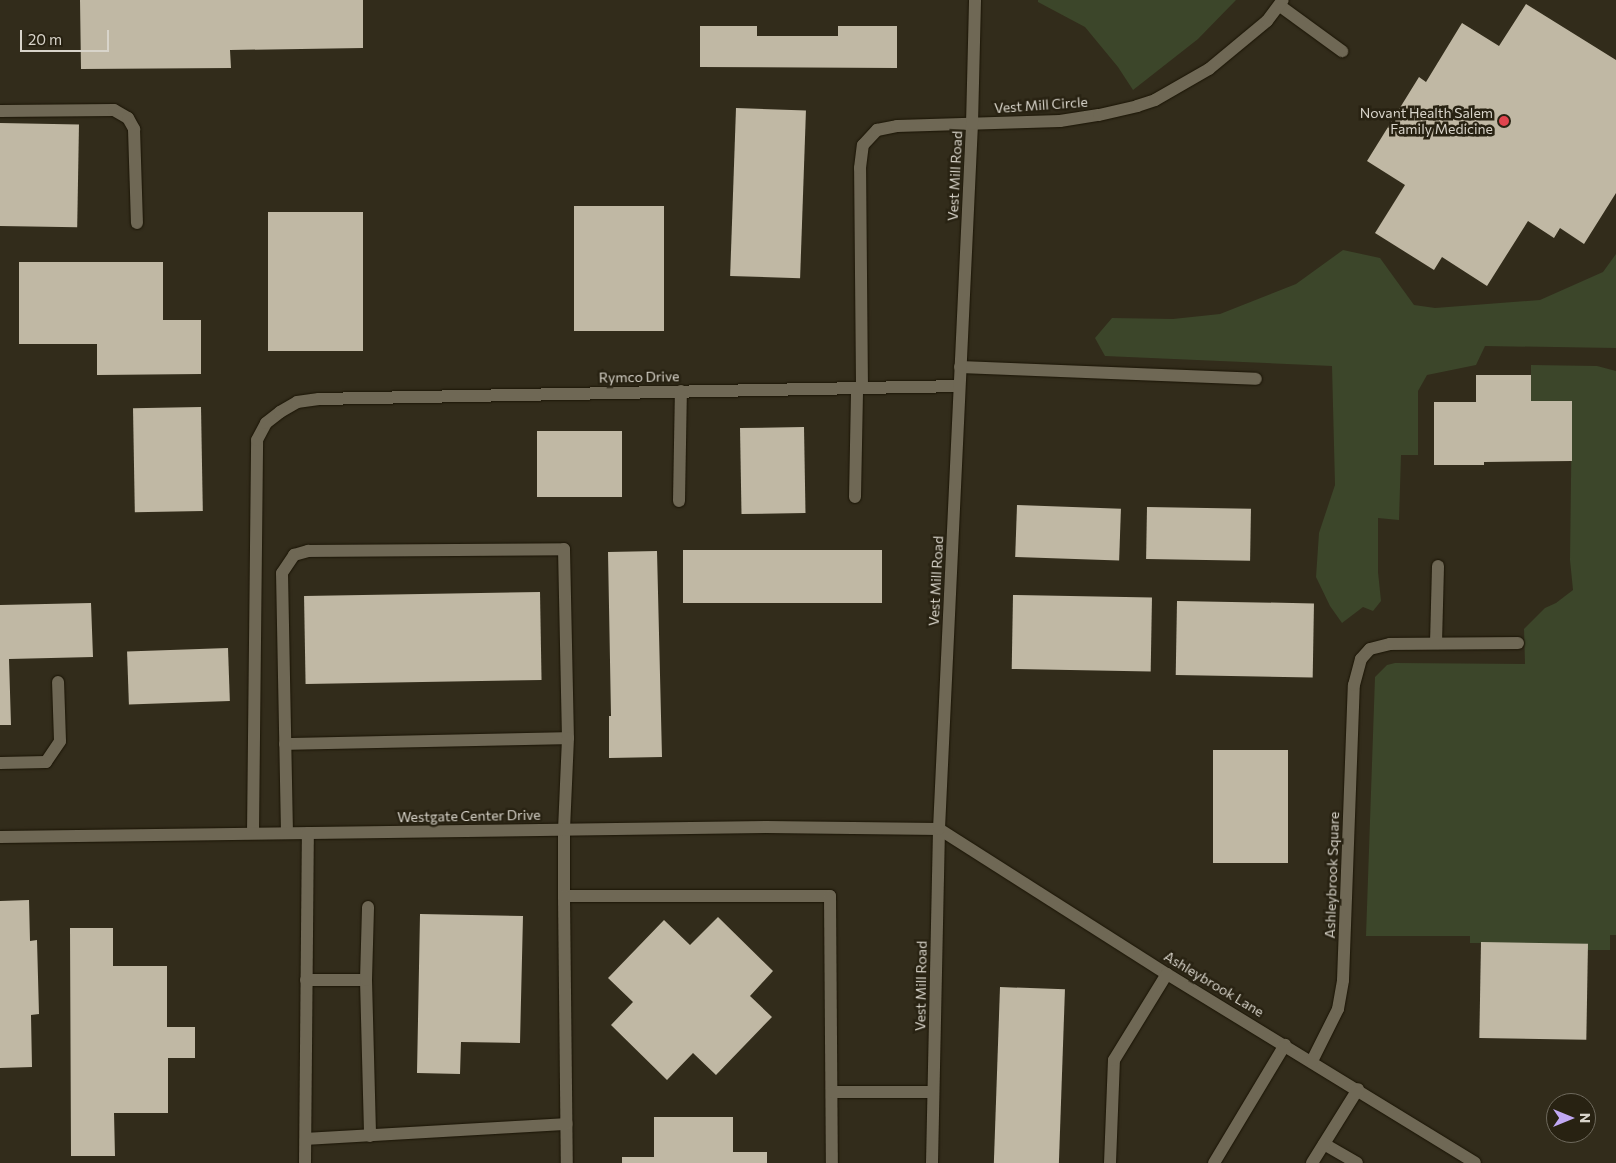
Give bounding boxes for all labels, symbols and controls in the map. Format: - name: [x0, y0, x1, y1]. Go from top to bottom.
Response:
- scale bar: [22, 20, 111, 52]
- text: 20 m: [28, 30, 62, 48]
- street label: Vest Mill Circle: [994, 93, 1088, 117]
- place label: Novant Health Salem Family Medicine: [1360, 105, 1493, 138]
- marker: Novant Health Salem Family Medicine: [1497, 114, 1511, 128]
- street label: Vest Mill Road: [944, 130, 966, 222]
- street label: Rymco Drive: [599, 368, 679, 386]
- street label: Vest Mill Road: [925, 535, 947, 627]
- street label: Westgate Center Drive: [397, 806, 541, 826]
- street label: Ashleybrook Square: [1321, 811, 1343, 939]
- street label: Vest Mill Road: [912, 941, 930, 1031]
- street label: Ashleybrook Lane: [1161, 948, 1267, 1020]
- north arrow: [1546, 1093, 1596, 1143]
- text: N: [1577, 1113, 1594, 1123]

